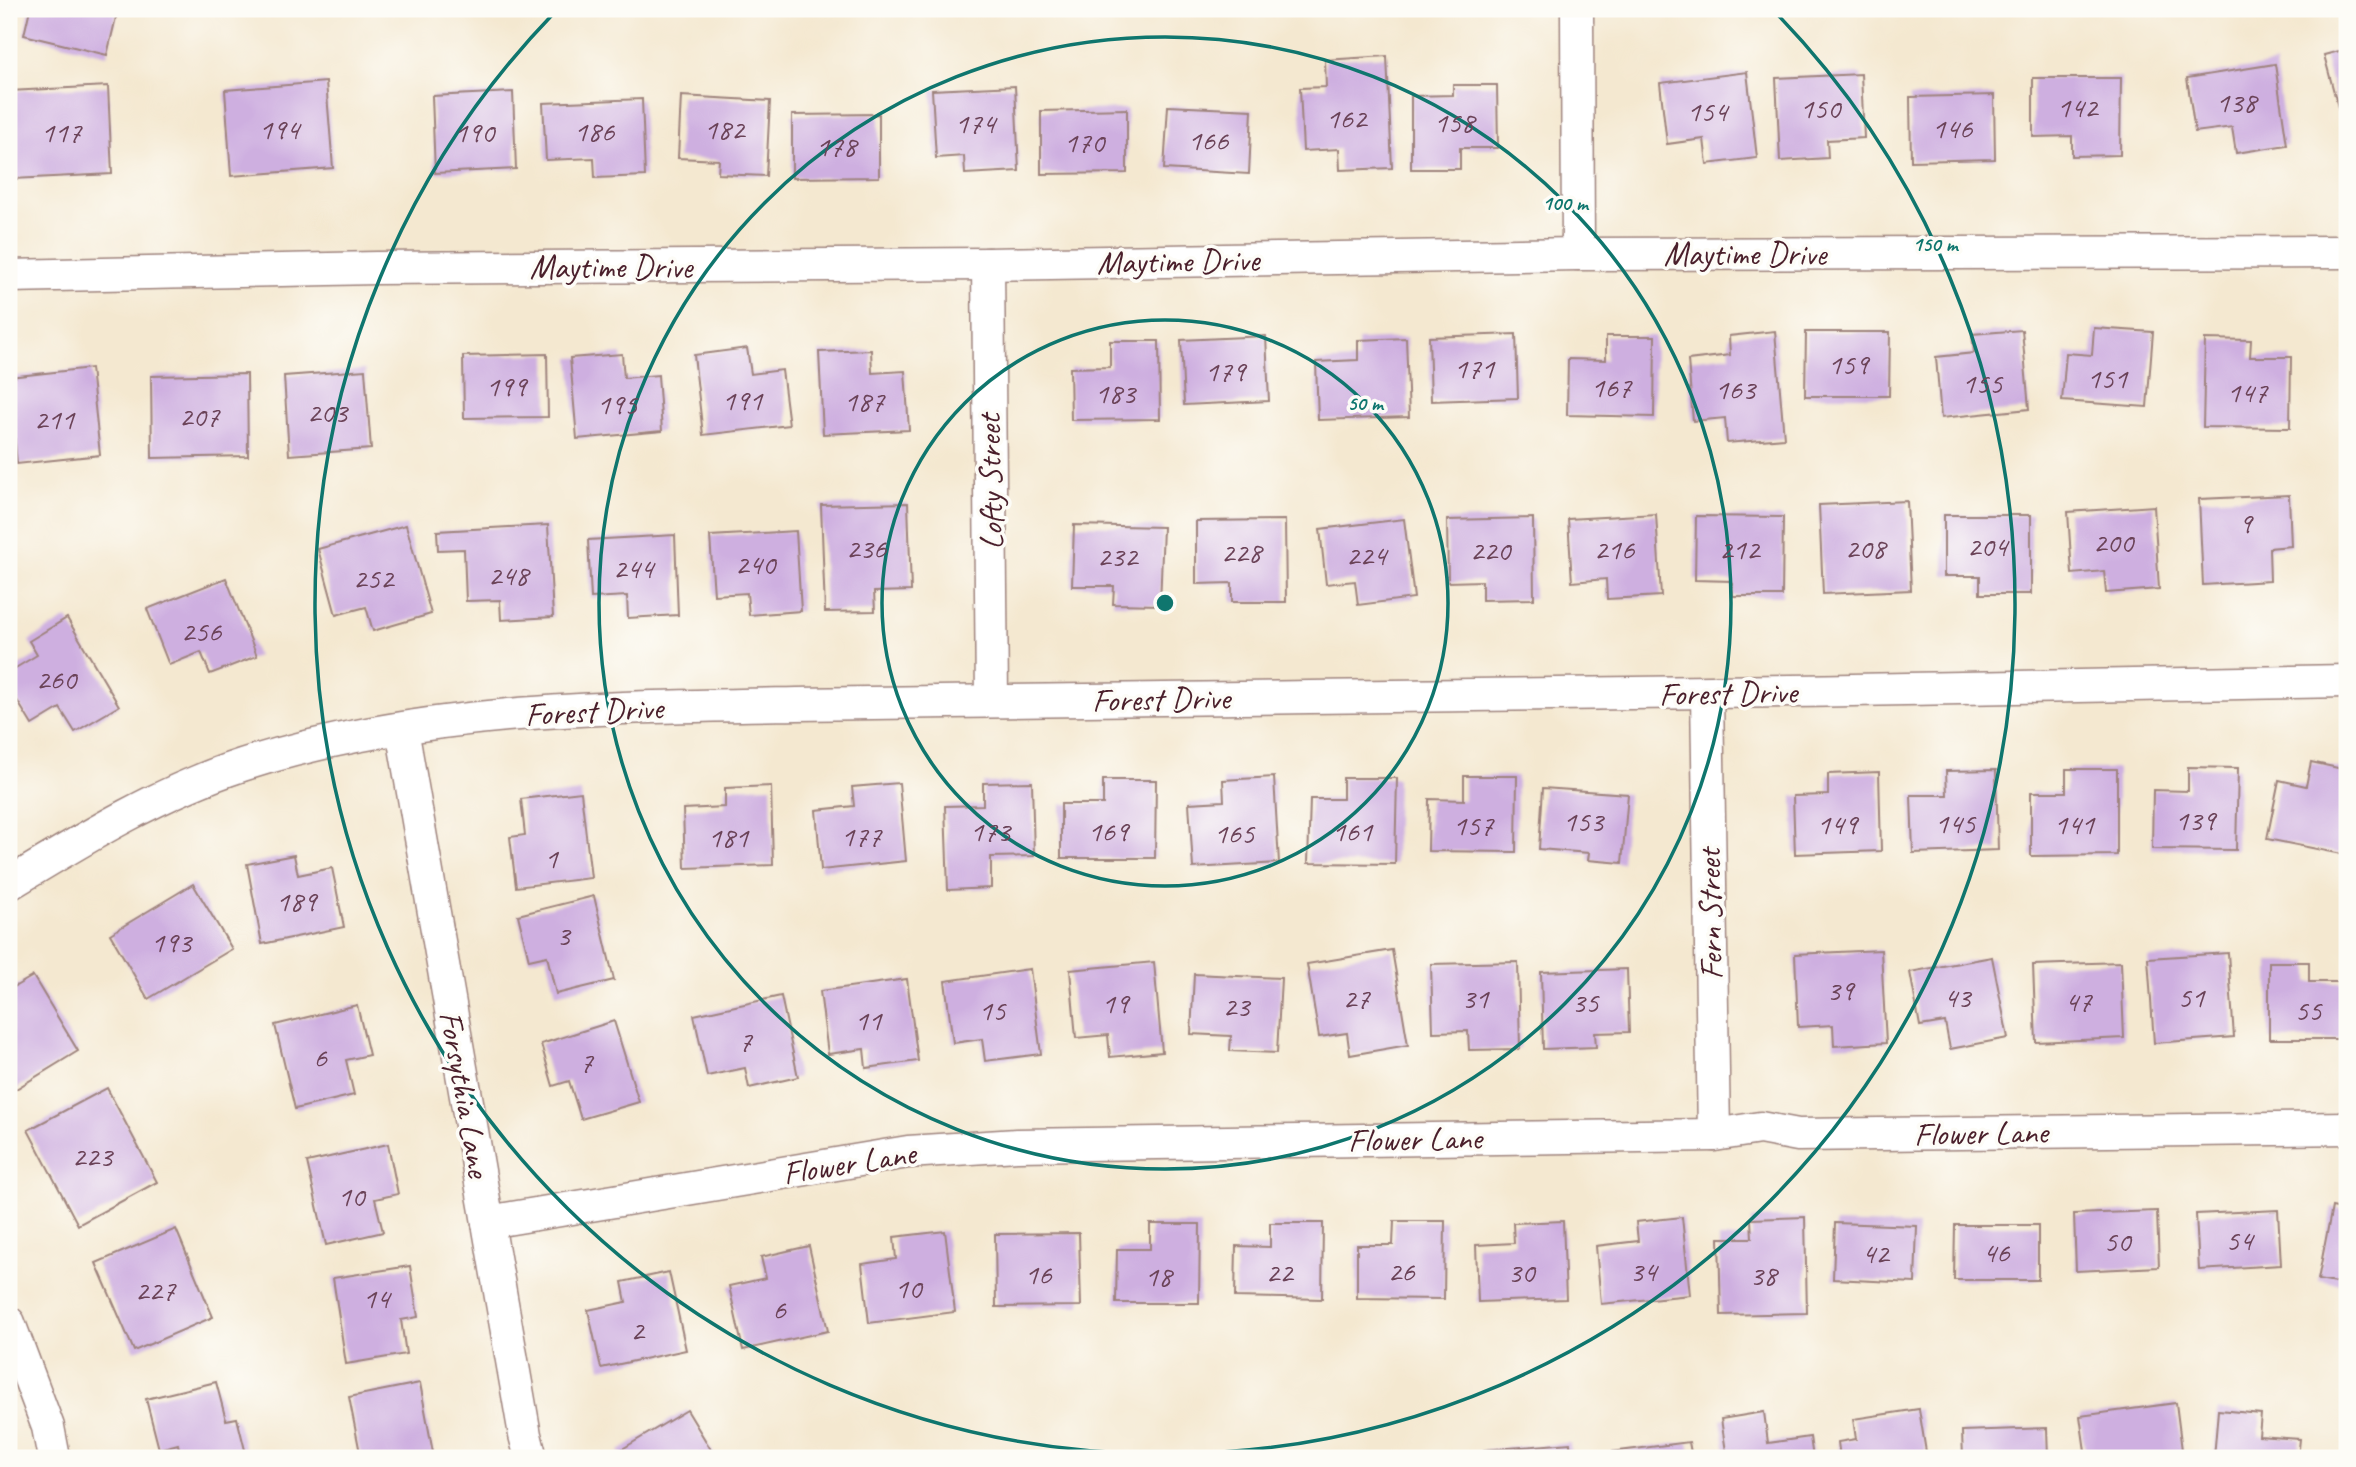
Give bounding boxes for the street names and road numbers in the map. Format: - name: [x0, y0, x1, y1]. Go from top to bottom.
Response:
- street label: Maytime Drive: [1664, 233, 1828, 275]
- street label: Maytime Drive: [1096, 239, 1262, 283]
- street label: Maytime Drive: [530, 246, 694, 288]
- street label: Lofty Street: [968, 411, 1012, 550]
- street label: Forest Drive: [1659, 671, 1800, 715]
- street label: Forest Drive: [1092, 677, 1233, 721]
- street label: Forest Drive: [524, 686, 666, 736]
- street label: Fern Street: [1688, 845, 1732, 980]
- street label: Forsythia Lane: [430, 1008, 501, 1183]
- street label: Flower Lane: [1914, 1111, 2050, 1155]
- street label: Flower Lane: [1348, 1117, 1484, 1161]
- street label: Flower Lane: [780, 1131, 921, 1194]

